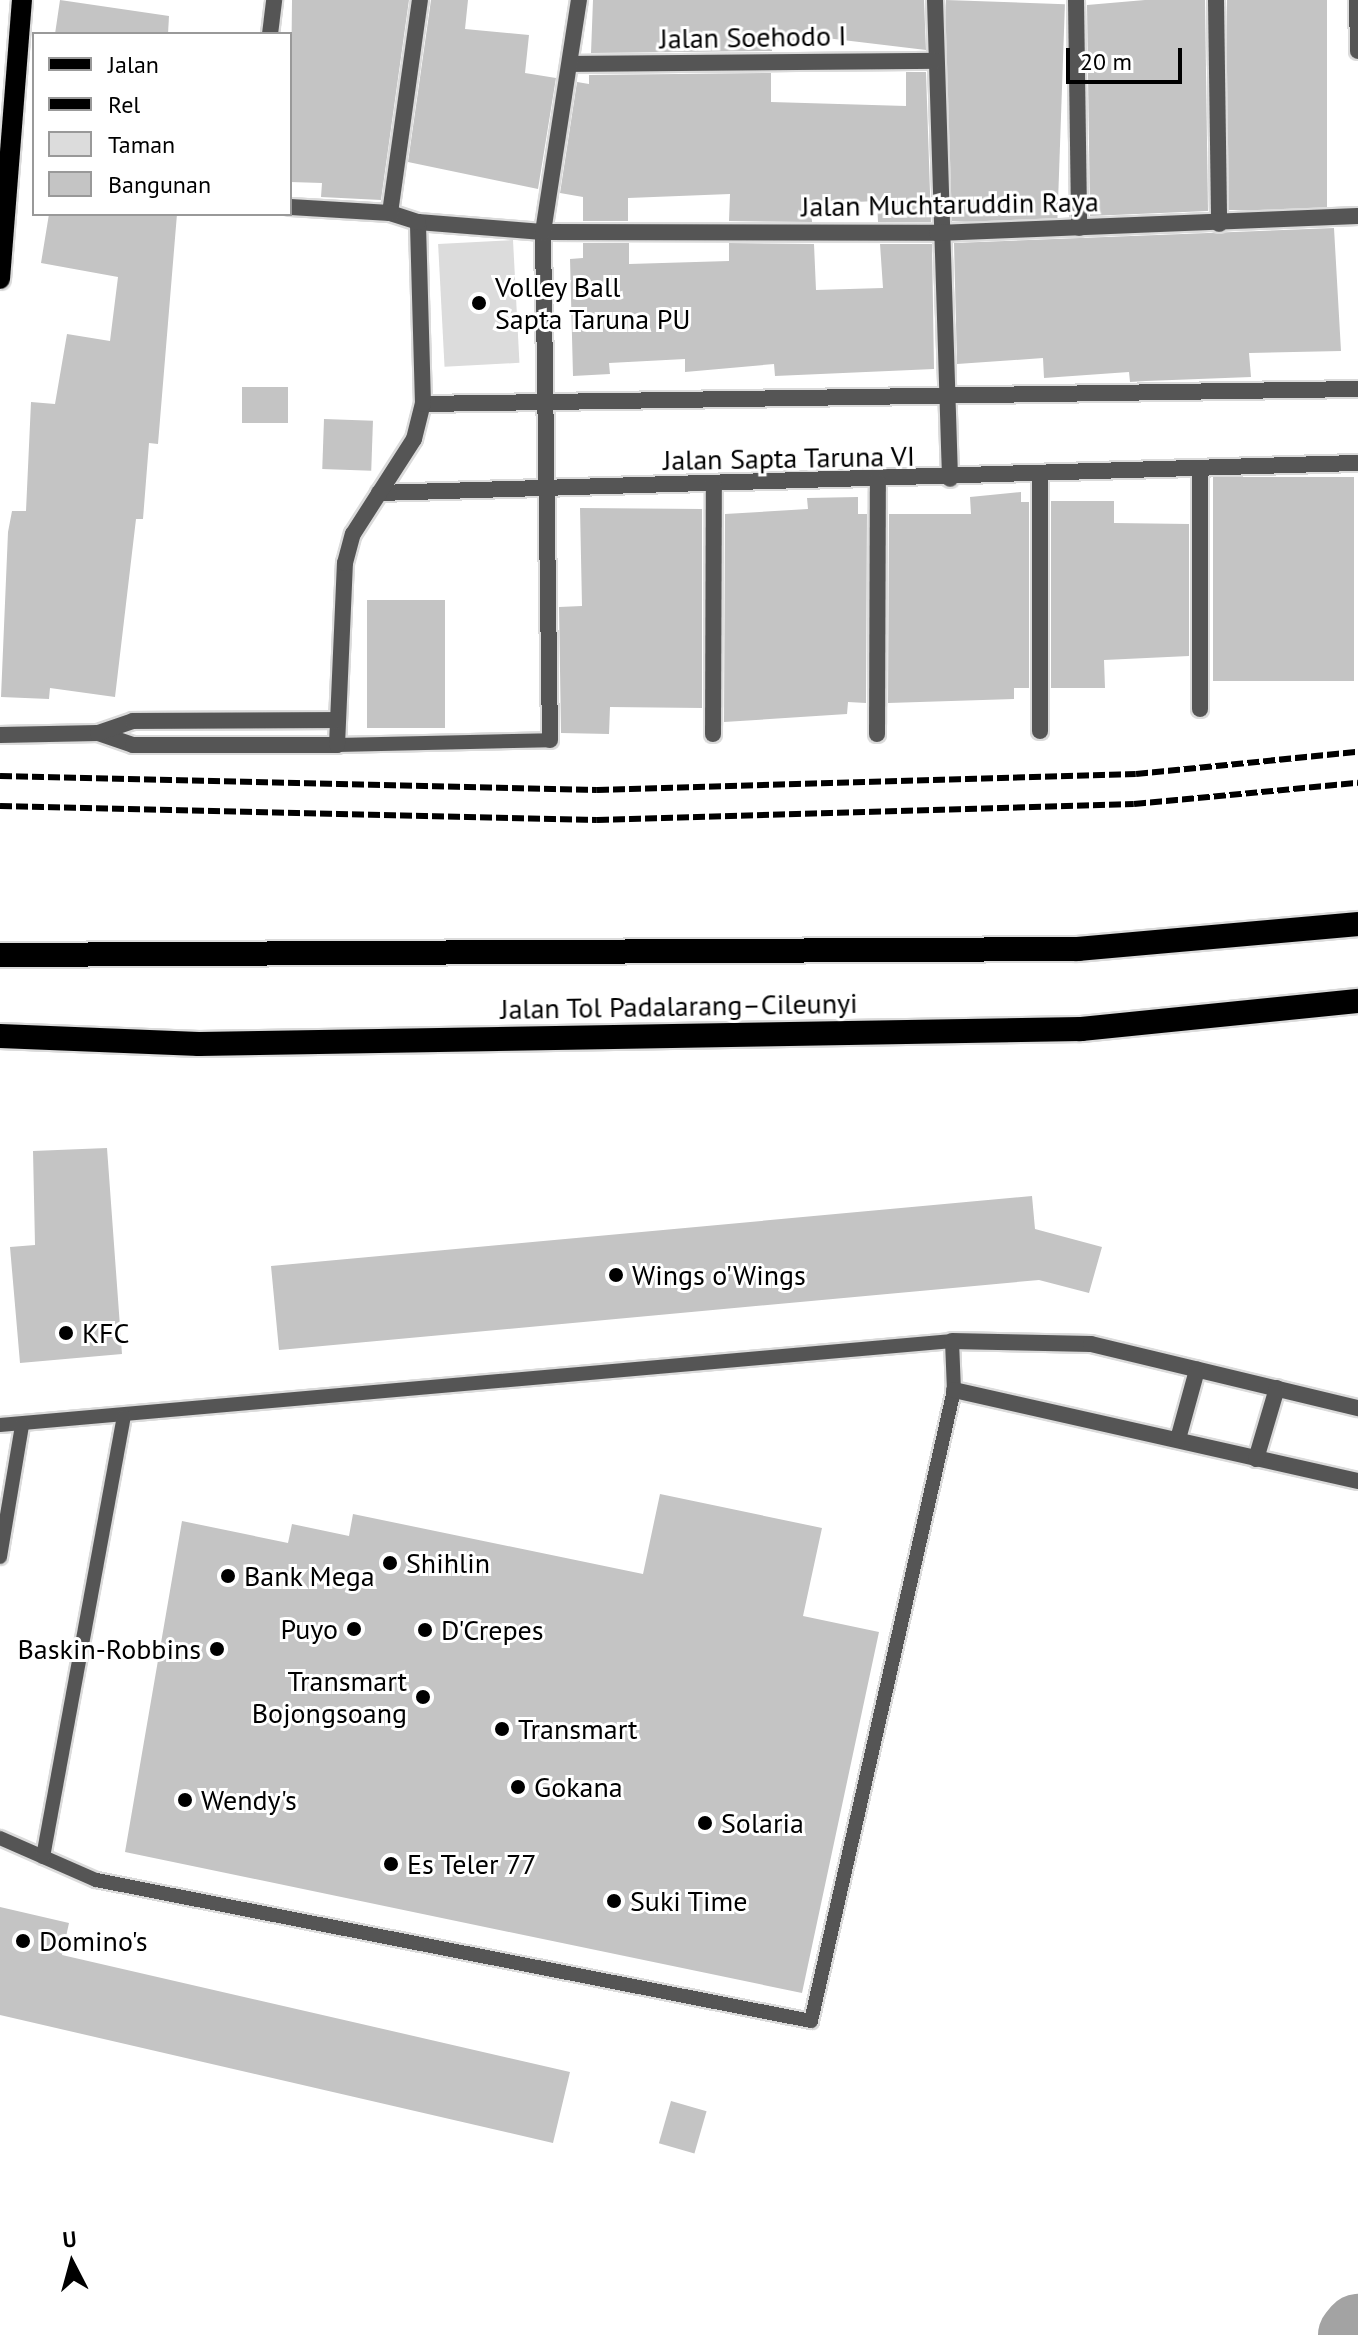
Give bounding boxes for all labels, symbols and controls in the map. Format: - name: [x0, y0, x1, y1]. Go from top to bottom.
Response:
- street label: Jalan Soehodo I: [659, 19, 847, 55]
- legend: [32, 32, 292, 216]
- scale bar: [1070, 32, 1186, 82]
- text: 20 m: [1080, 46, 1132, 77]
- text: Jalan: [108, 49, 159, 80]
- text: Rel: [108, 89, 140, 120]
- text: Taman: [108, 129, 175, 160]
- text: Bangunan: [108, 169, 211, 200]
- street label: Jalan Muchtaruddin Raya: [801, 185, 1099, 223]
- place label: Volley Ball Sapta Taruna PU: [495, 270, 691, 336]
- marker: Volley Ball Sapta Taruna PU: [470, 294, 488, 312]
- street label: Jalan Sapta Taruna VI: [662, 439, 916, 477]
- street label: Jalan Tol Padalarang–Cileunyi: [500, 986, 858, 1026]
- place label: Wings o'Wings: [632, 1258, 806, 1292]
- marker: Wings o'Wings: [607, 1266, 625, 1284]
- place label: KFC: [82, 1316, 130, 1350]
- marker: KFC: [57, 1324, 75, 1342]
- place label: Shihlin: [406, 1546, 490, 1580]
- marker: Shihlin: [381, 1554, 399, 1572]
- place label: Bank Mega: [244, 1559, 375, 1593]
- marker: Bank Mega: [219, 1567, 237, 1585]
- place label: Puyo: [280, 1612, 338, 1646]
- place label: D'Crepes: [441, 1613, 544, 1647]
- marker: Puyo: [345, 1620, 363, 1638]
- marker: D'Crepes: [416, 1621, 434, 1639]
- place label: Baskin-Robbins: [17, 1632, 201, 1666]
- marker: Baskin-Robbins: [208, 1640, 226, 1658]
- place label: Transmart Bojongsoang: [252, 1664, 407, 1730]
- marker: Transmart Bojongsoang: [414, 1688, 432, 1706]
- place label: Transmart: [518, 1712, 638, 1746]
- marker: Transmart: [493, 1720, 511, 1738]
- place label: Gokana: [534, 1770, 623, 1804]
- marker: Gokana: [509, 1778, 527, 1796]
- place label: Wendy's: [201, 1783, 297, 1817]
- marker: Wendy's: [176, 1791, 194, 1809]
- place label: Solaria: [721, 1806, 804, 1840]
- marker: Solaria: [696, 1814, 714, 1832]
- place label: Es Teler 77: [407, 1847, 537, 1881]
- marker: Es Teler 77: [382, 1855, 400, 1873]
- place label: Suki Time: [630, 1884, 748, 1918]
- marker: Suki Time: [605, 1892, 623, 1910]
- place label: Domino's: [39, 1924, 148, 1958]
- marker: Domino's: [14, 1932, 32, 1950]
- north arrow: [32, 2223, 112, 2303]
- text: U: [61, 2224, 78, 2254]

